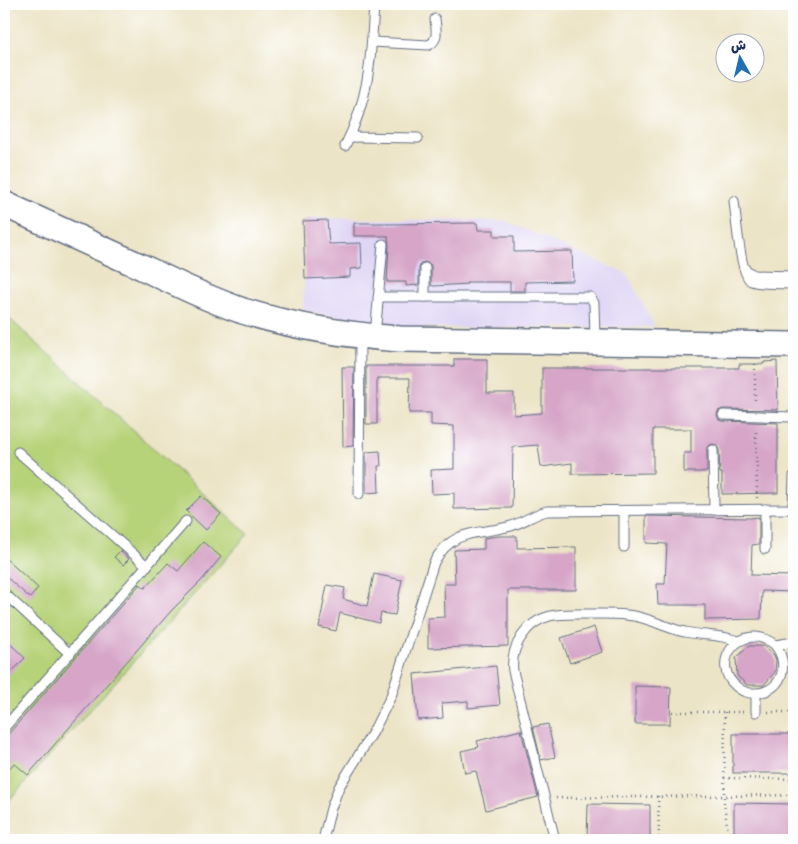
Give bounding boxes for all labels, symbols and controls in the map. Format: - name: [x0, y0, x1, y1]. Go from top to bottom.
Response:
- north arrow: [716, 32, 766, 82]
- text: ش: [729, 32, 748, 59]

